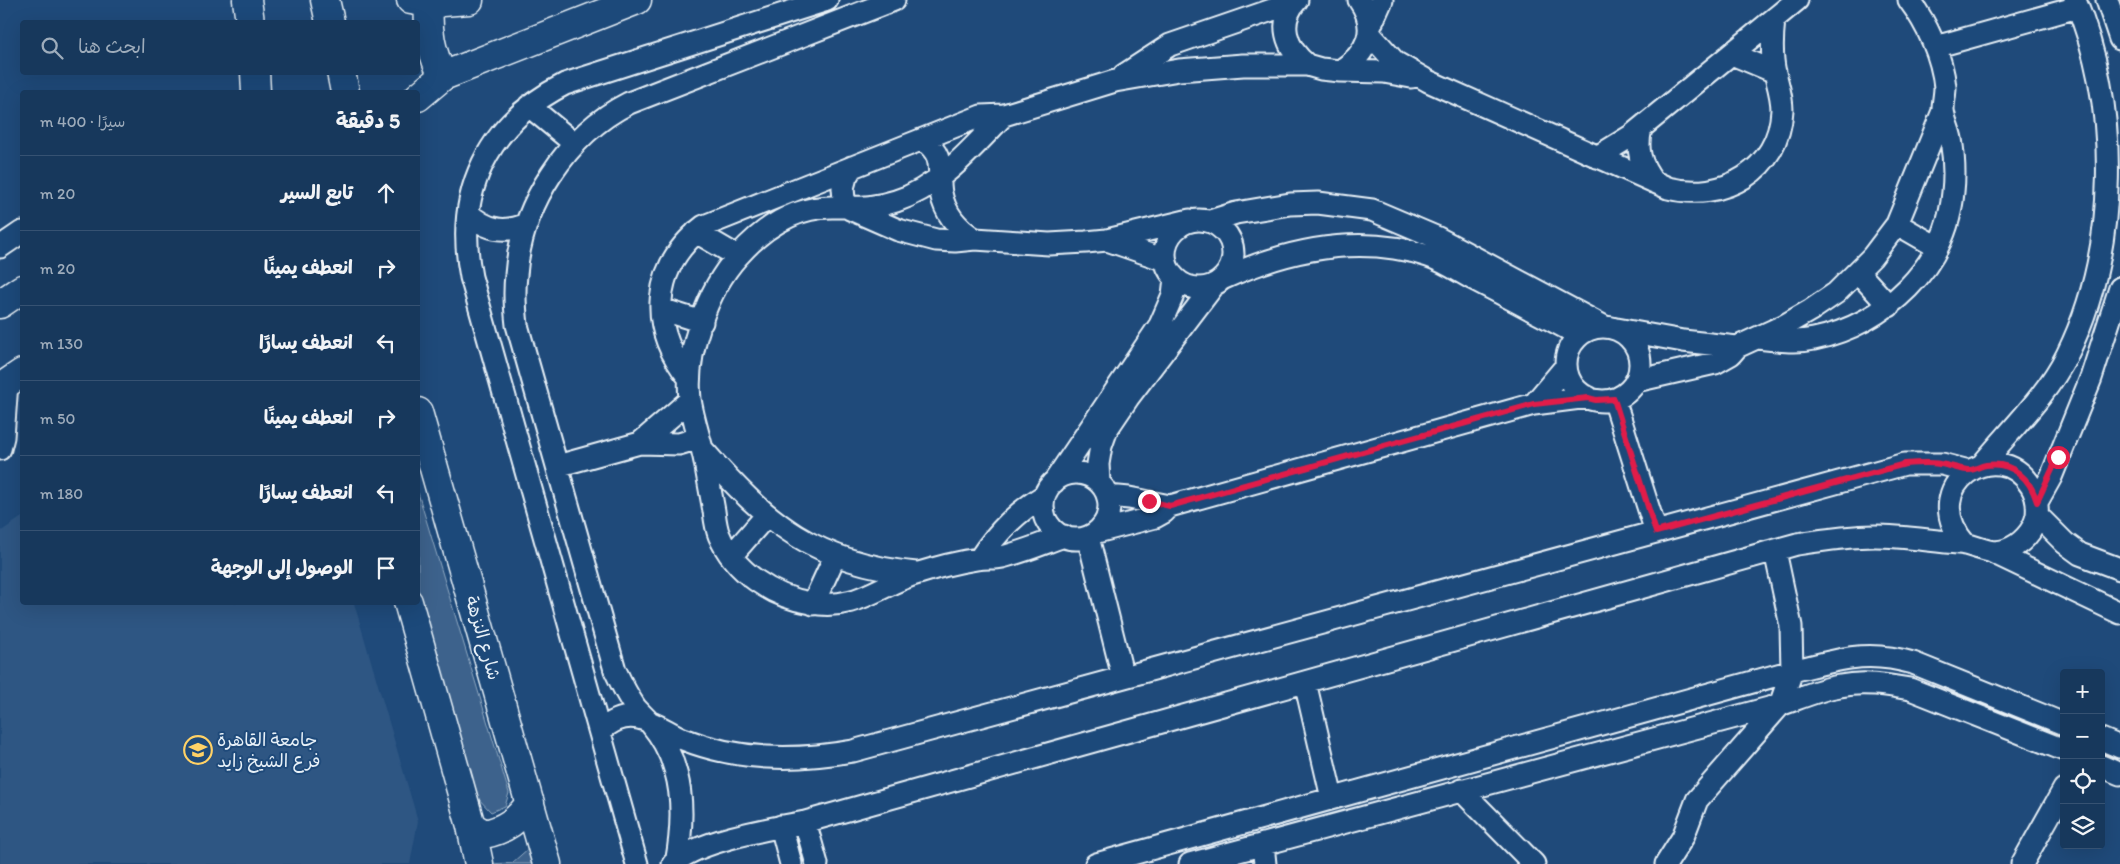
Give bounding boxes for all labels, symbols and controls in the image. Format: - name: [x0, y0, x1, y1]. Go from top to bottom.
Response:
- search box: [20, 20, 420, 75]
- icon: search: [38, 34, 66, 62]
- text: ابحث هنا: [78, 35, 146, 58]
- text: 5 دقيقة: [336, 108, 400, 133]
- text: سيرًا · 400 m: [40, 112, 125, 131]
- icon: ahead: [372, 179, 400, 207]
- text: تابع السير: [281, 181, 353, 204]
- text: 20 m: [40, 184, 75, 203]
- icon: right: [372, 254, 400, 282]
- text: انعطف يمينًا: [264, 256, 353, 279]
- text: 20 m: [40, 259, 75, 278]
- icon: left: [372, 329, 400, 357]
- text: انعطف يسارًا: [259, 331, 353, 354]
- text: 130 m: [40, 334, 83, 353]
- icon: right: [372, 404, 400, 432]
- text: انعطف يمينًا: [264, 406, 353, 429]
- text: 50 m: [40, 409, 75, 428]
- route start: [2047, 446, 2070, 469]
- icon: left: [372, 479, 400, 507]
- text: انعطف يسارًا: [259, 481, 353, 504]
- text: 180 m: [40, 484, 83, 503]
- route end: [1138, 490, 1161, 513]
- icon: arrive: [372, 554, 400, 582]
- text: الوصول إلى الوجهة: [211, 556, 353, 579]
- street label: شارع النزهة: [460, 593, 505, 683]
- map controls: [2060, 669, 2105, 849]
- button: +: [2060, 669, 2105, 714]
- button: −: [2060, 714, 2105, 759]
- place label: جامعة القاهرة فرع الشيخ زايد: [217, 729, 320, 773]
- school or university icon: جامعة القاهرة فرع الشيخ زايد: [183, 735, 213, 765]
- button: locate: [2060, 759, 2105, 804]
- button: layers: [2060, 804, 2105, 849]

